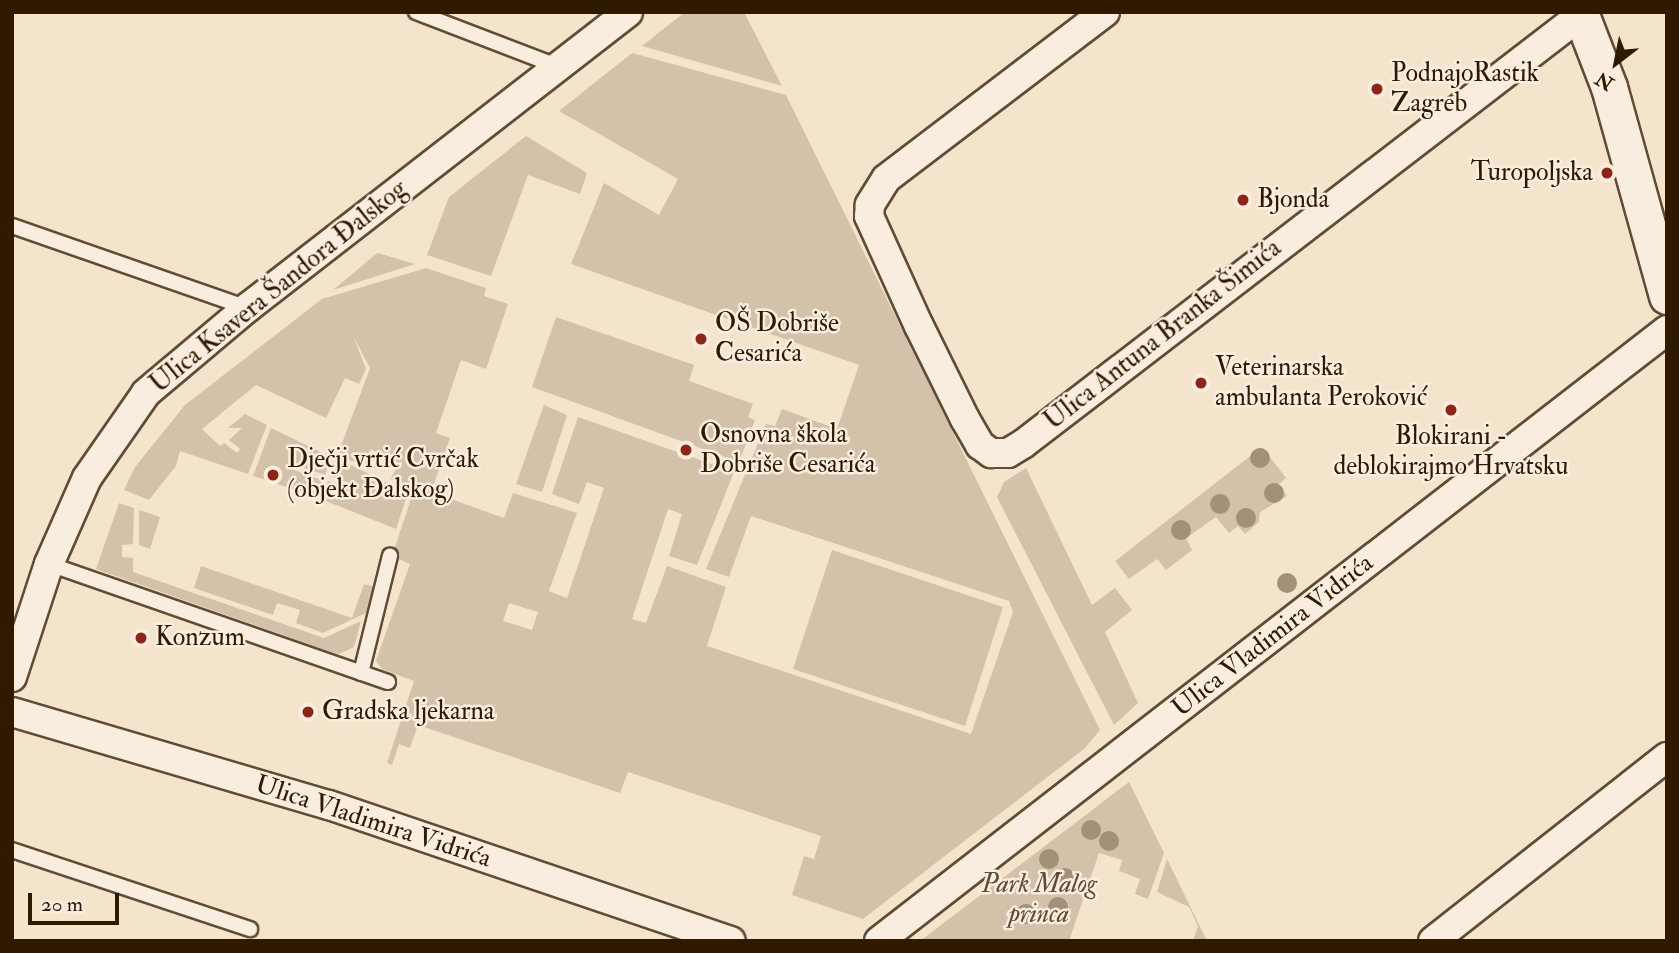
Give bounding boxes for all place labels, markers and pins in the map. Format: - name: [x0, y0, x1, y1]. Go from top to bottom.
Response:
- place label: PodnajoRastik Zagreb: [1391, 58, 1539, 119]
- marker: PodnajoRastik Zagreb: [1369, 81, 1385, 97]
- place label: Turopoljska: [1471, 157, 1593, 189]
- marker: Turopoljska: [1599, 165, 1615, 181]
- place label: Bjonda: [1257, 184, 1329, 216]
- marker: Bjonda: [1235, 192, 1251, 208]
- place label: OŠ Dobriše Cesarića: [715, 308, 839, 370]
- marker: OŠ Dobriše Cesarića: [693, 331, 709, 347]
- place label: Veterinarska ambulanta Peroković: [1215, 352, 1427, 414]
- marker: Veterinarska ambulanta Peroković: [1193, 375, 1209, 391]
- marker: Blokirani - deblokirajmo Hrvatsku: [1443, 402, 1459, 418]
- place label: Osnovna škola Dobriše Cesarića: [700, 419, 875, 480]
- place label: Blokirani - deblokirajmo Hrvatsku: [1333, 421, 1569, 482]
- marker: Osnovna škola Dobriše Cesarića: [678, 442, 694, 458]
- place label: Dječji vrtić Cvrčak (objekt Đalskog): [287, 444, 479, 505]
- marker: Dječji vrtić Cvrčak (objekt Đalskog): [265, 467, 281, 483]
- place label: Konzum: [155, 622, 245, 654]
- marker: Konzum: [133, 630, 149, 646]
- place label: Gradska ljekarna: [322, 696, 495, 728]
- marker: Gradska ljekarna: [300, 704, 316, 720]

